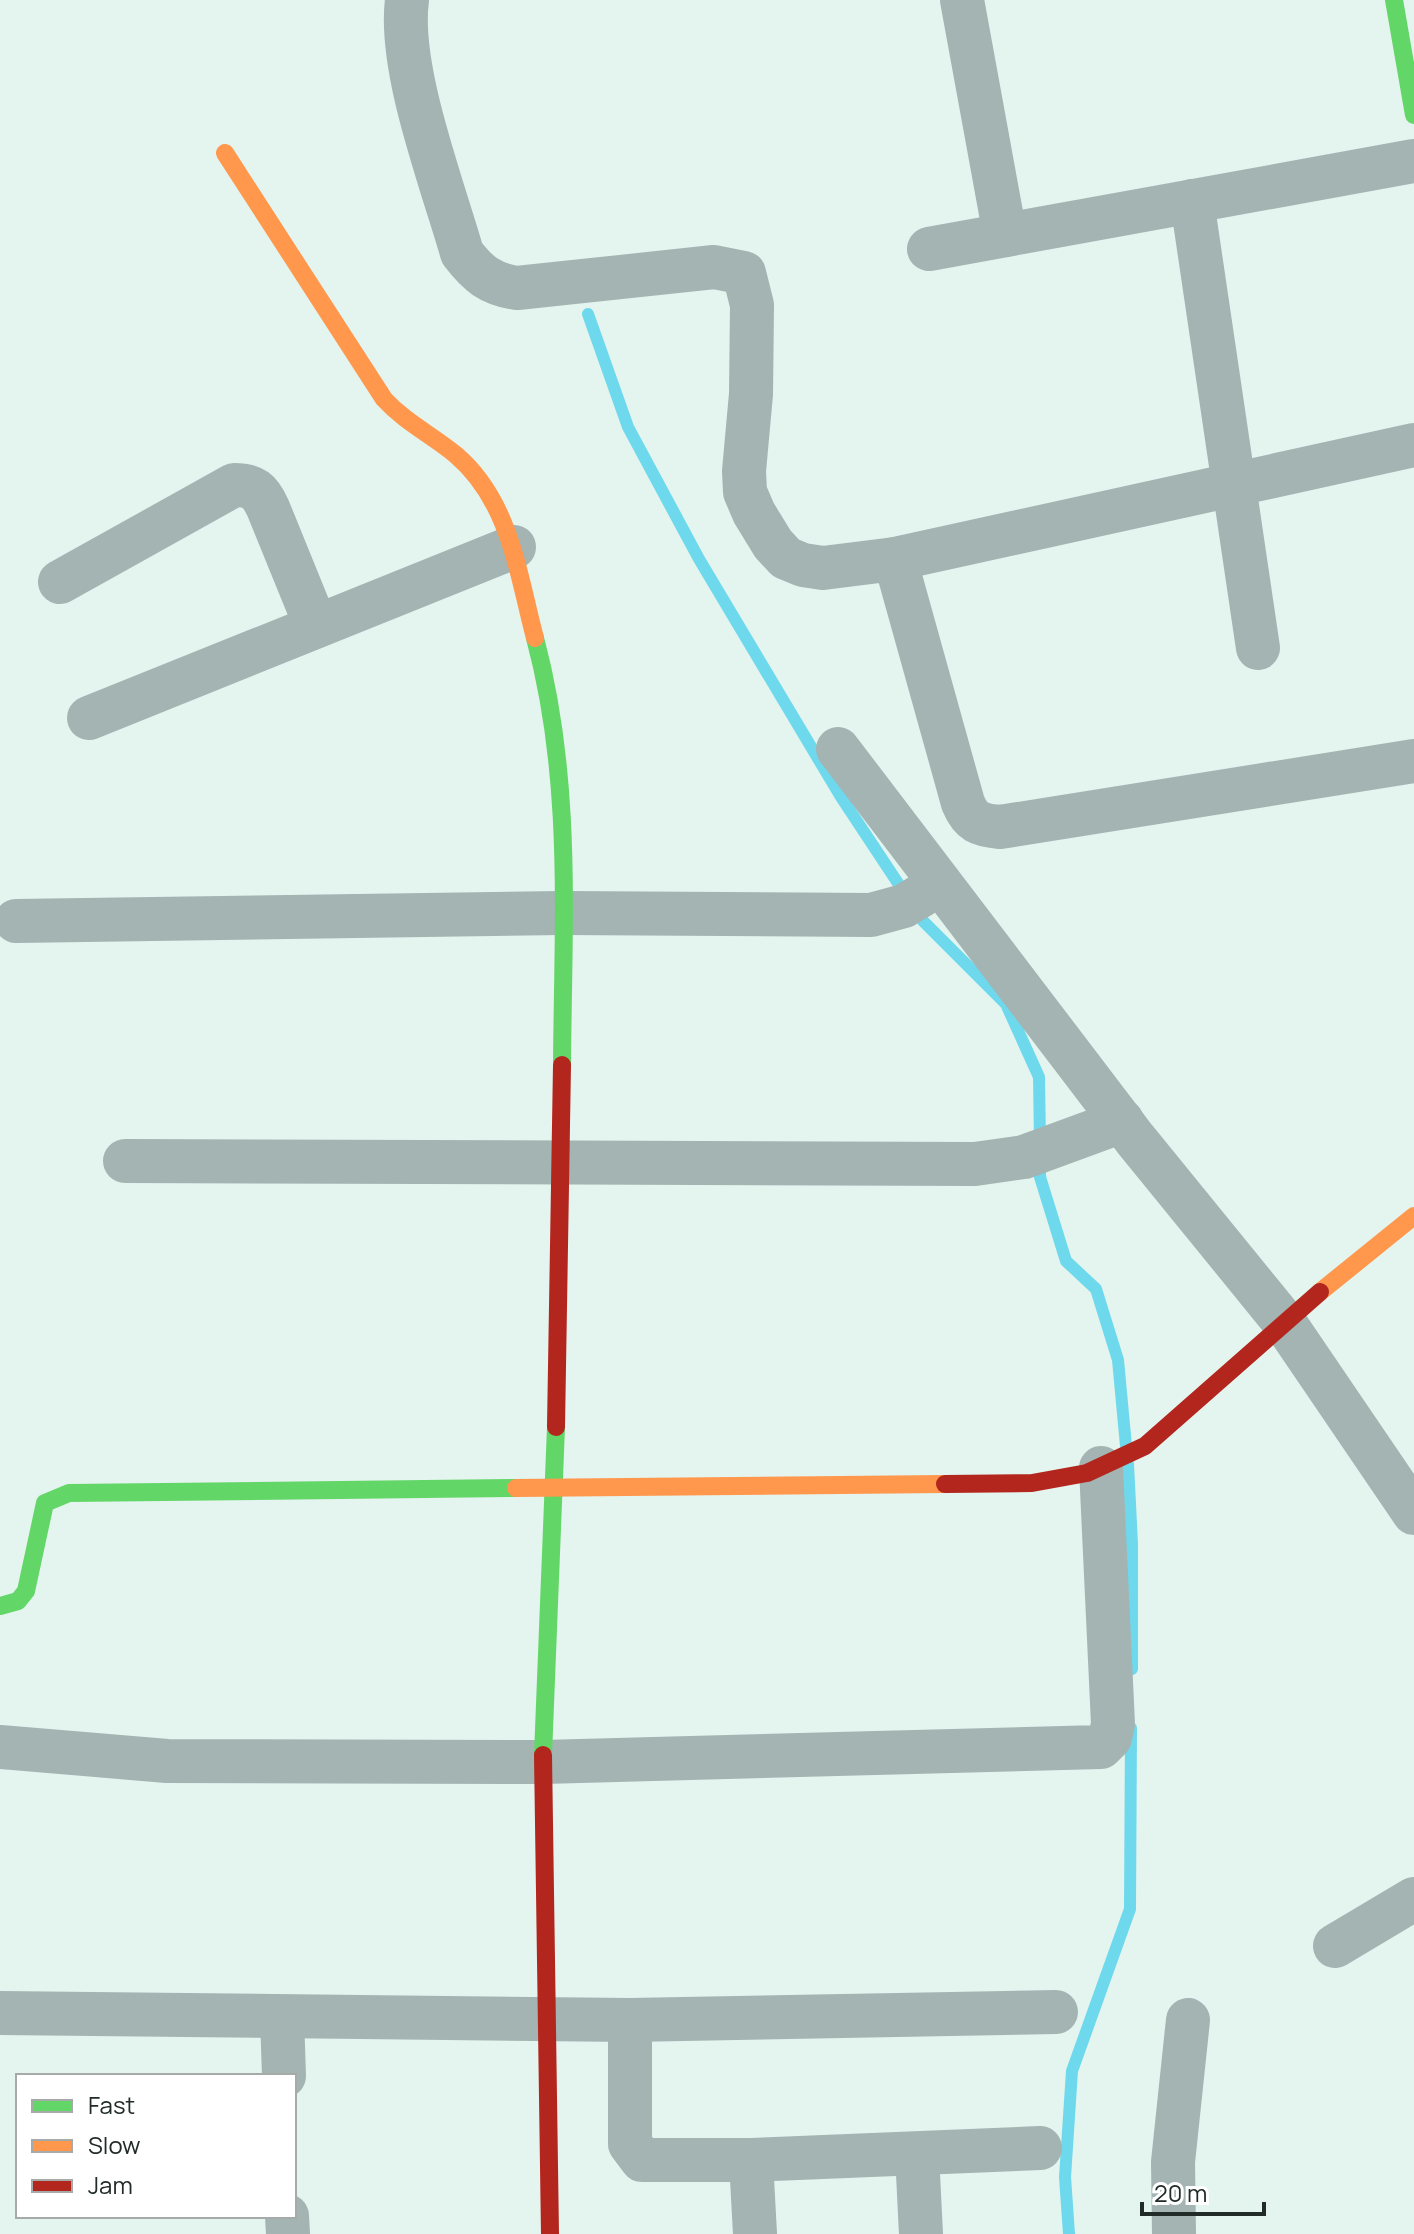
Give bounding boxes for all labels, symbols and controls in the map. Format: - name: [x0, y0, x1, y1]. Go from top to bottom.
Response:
- legend: [16, 2074, 296, 2218]
- text: Fast: [88, 2088, 135, 2121]
- text: Slow: [88, 2128, 141, 2161]
- scale bar: [1142, 2166, 1264, 2216]
- text: Jam: [88, 2168, 133, 2201]
- text: 20 m: [1154, 2176, 1207, 2209]

